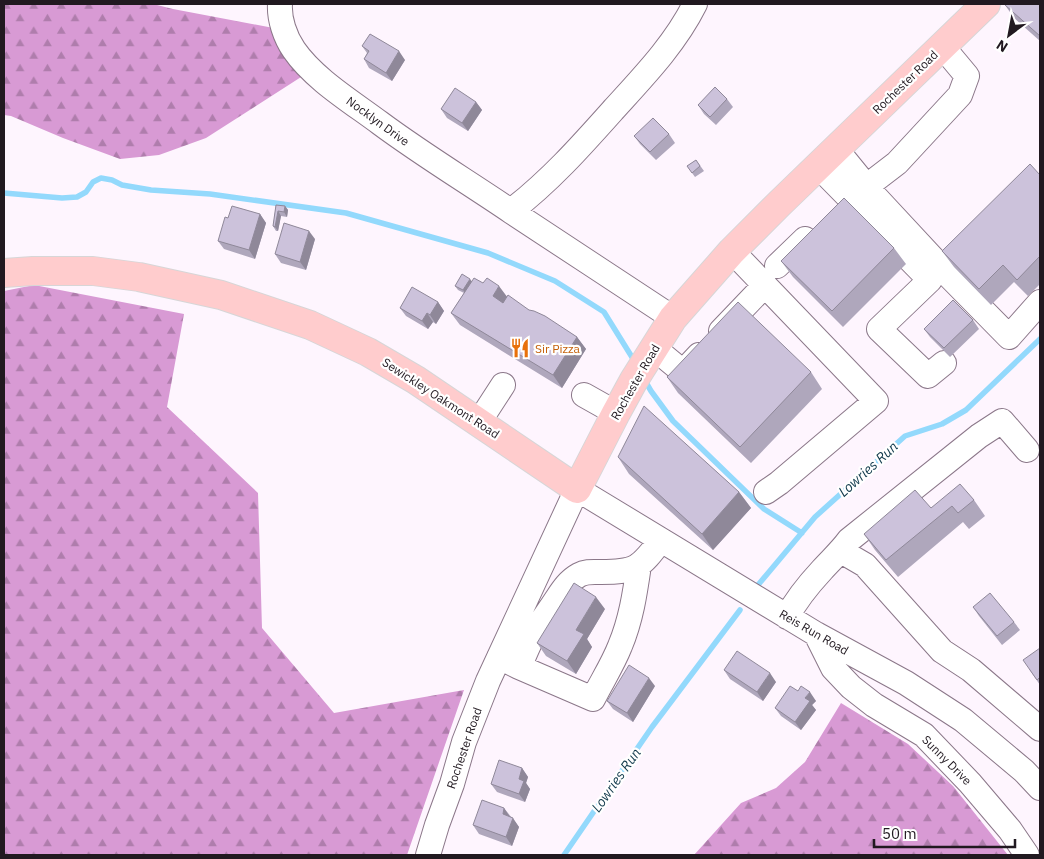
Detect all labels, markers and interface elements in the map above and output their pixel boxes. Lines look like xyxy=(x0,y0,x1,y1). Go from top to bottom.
north arrow xyxy=(984,10,1034,60)
text: N xyxy=(993,36,1011,56)
street label: Rochester Road xyxy=(869,47,941,117)
street label: Nocklyn Drive xyxy=(344,93,413,149)
restaurant icon: Sir Pizza xyxy=(509,337,531,359)
place label: Sir Pizza xyxy=(535,341,581,356)
street label: Rochester Road xyxy=(607,341,663,423)
street label: Sewickley Oakmont Road xyxy=(380,355,502,441)
water label: Lowries Run xyxy=(834,437,902,501)
street label: Reis Run Road xyxy=(777,606,851,658)
street label: Rochester Road xyxy=(443,705,485,791)
street label: Sunny Drive xyxy=(919,732,975,788)
water label: Lowries Run xyxy=(587,744,645,816)
scale bar xyxy=(874,816,1015,848)
text: 50 m xyxy=(882,824,917,843)

